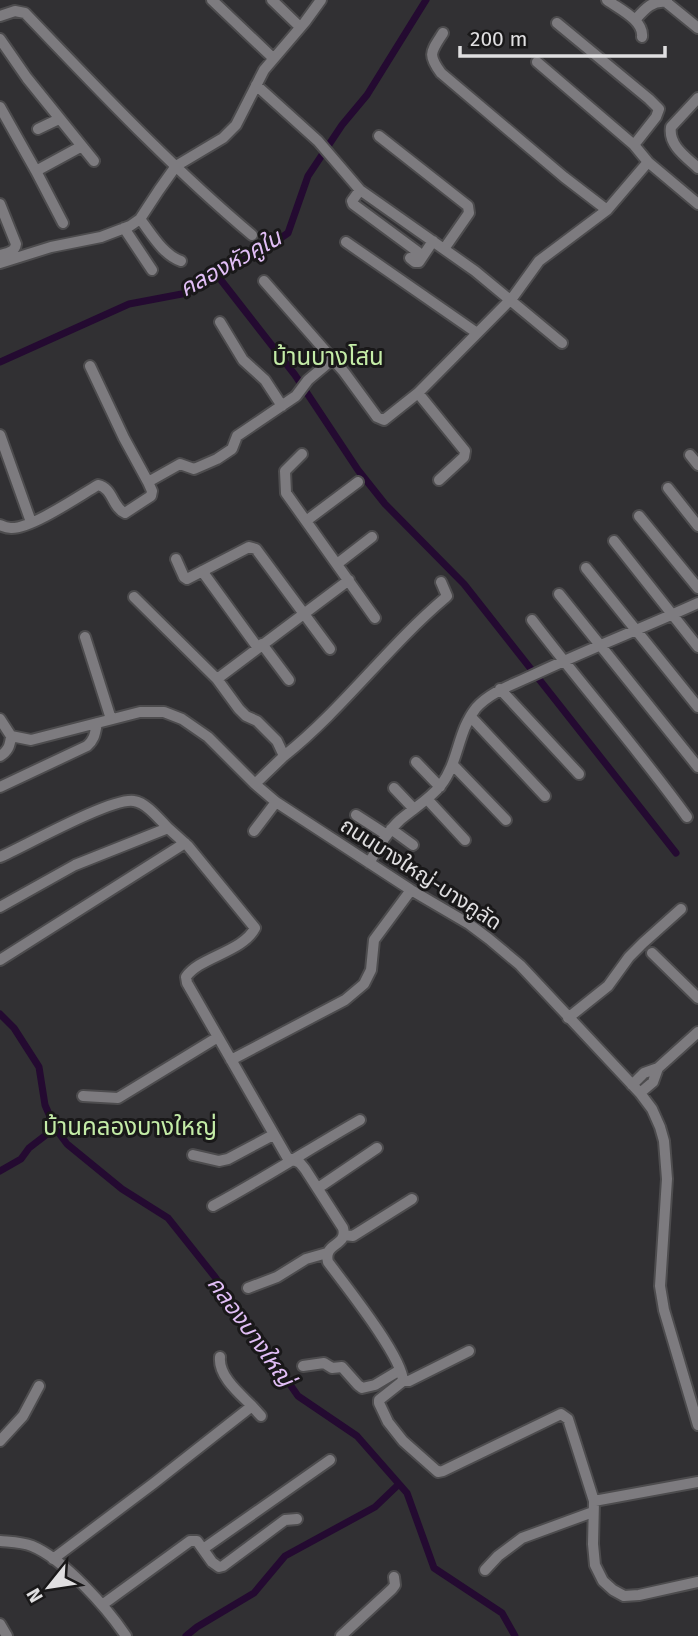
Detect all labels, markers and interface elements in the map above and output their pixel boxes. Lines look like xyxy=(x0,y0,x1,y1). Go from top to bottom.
scale bar xyxy=(460,14,665,58)
text: 200 m xyxy=(470,26,527,52)
water label: คลองหัวคูใน xyxy=(174,223,288,303)
district label: บ้านบางโสน xyxy=(272,343,384,371)
street label: ถนนบางใหญ่-บางคูลัด xyxy=(335,812,507,936)
district label: บ้านคลองบางใหญ่ xyxy=(43,1113,217,1141)
water label: คลองบางใหญ่ xyxy=(202,1270,302,1394)
north arrow xyxy=(14,1552,84,1622)
text: N xyxy=(22,1584,48,1606)

